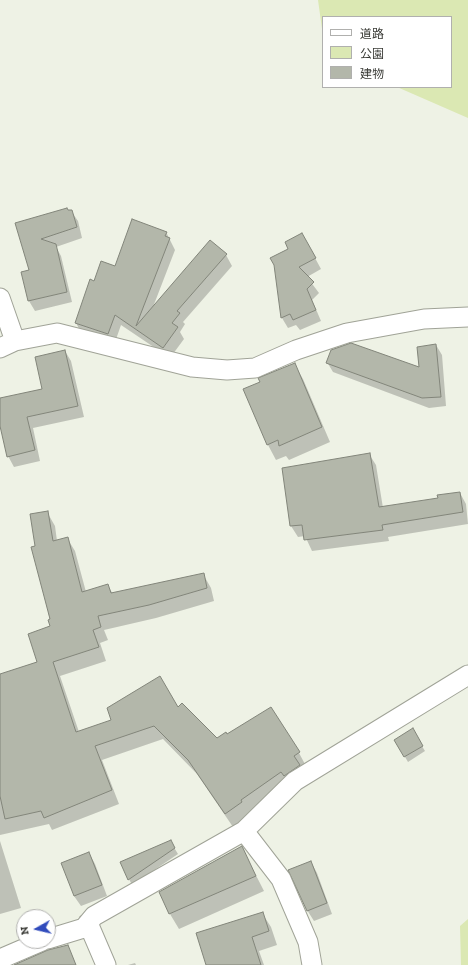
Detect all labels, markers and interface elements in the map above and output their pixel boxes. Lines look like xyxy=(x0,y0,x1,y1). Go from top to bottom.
legend xyxy=(322,16,452,88)
text: 道路 xyxy=(360,27,384,41)
text: 公園 xyxy=(360,47,384,61)
text: 建物 xyxy=(360,67,384,81)
north arrow xyxy=(16,909,56,949)
text: N xyxy=(18,926,32,936)

